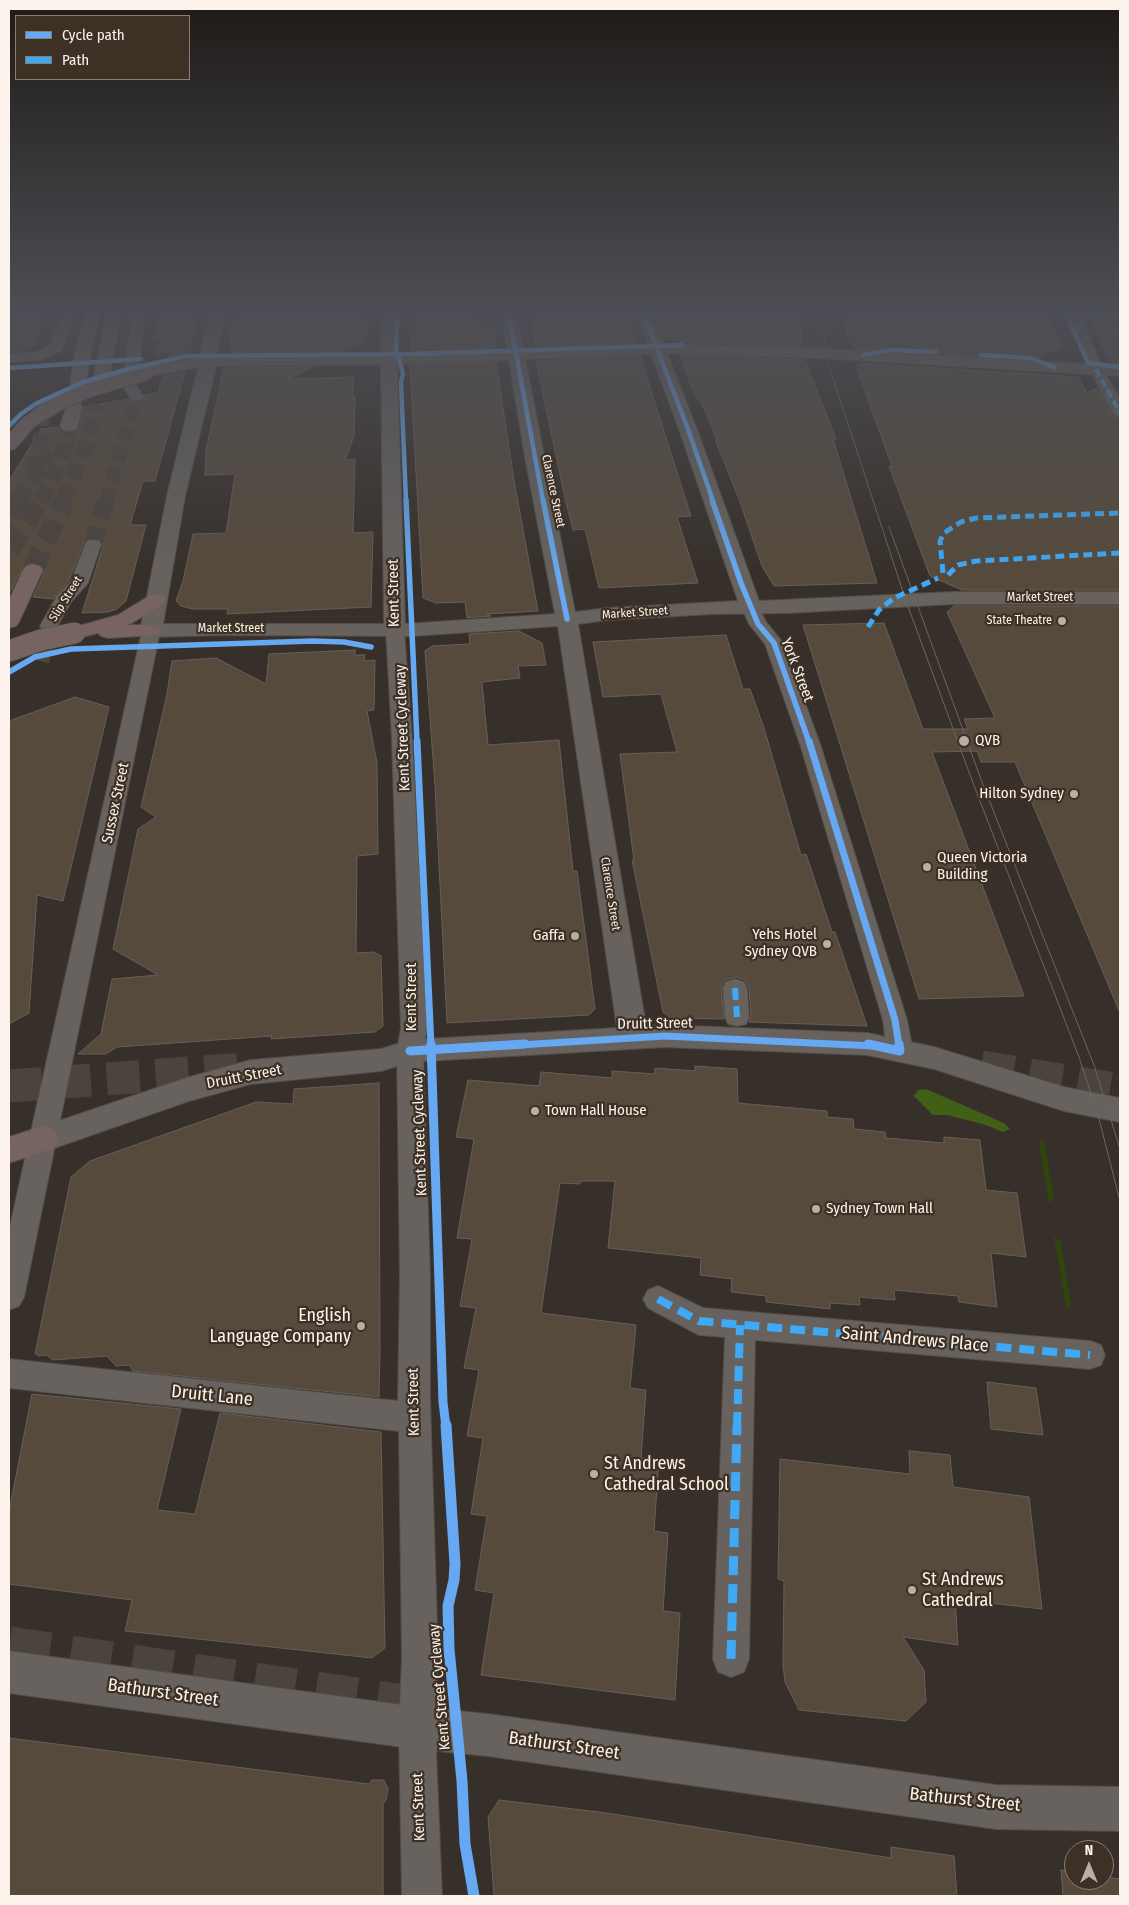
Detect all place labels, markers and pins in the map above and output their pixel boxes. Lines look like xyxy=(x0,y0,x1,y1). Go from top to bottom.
place label: State Theatre xyxy=(987,614,1052,628)
marker: State Theatre xyxy=(1056,615,1068,627)
place label: QVB xyxy=(975,732,1000,750)
marker: QVB xyxy=(957,734,971,748)
place label: Hilton Sydney xyxy=(979,785,1064,803)
marker: Hilton Sydney xyxy=(1068,788,1080,800)
place label: Queen Victoria Building xyxy=(937,849,1027,884)
marker: Queen Victoria Building xyxy=(921,861,933,873)
place label: Yehs Hotel Sydney QVB xyxy=(744,926,817,961)
place label: Gaffa xyxy=(533,927,565,945)
marker: Gaffa xyxy=(569,930,581,942)
marker: Yehs Hotel Sydney QVB xyxy=(821,938,833,950)
place label: Town Hall House xyxy=(545,1102,647,1120)
marker: Town Hall House xyxy=(529,1105,541,1117)
place label: Sydney Town Hall xyxy=(826,1200,933,1218)
marker: Sydney Town Hall xyxy=(810,1203,822,1215)
place label: English Language Company xyxy=(210,1305,351,1348)
marker: English Language Company xyxy=(355,1320,367,1332)
place label: St Andrews Cathedral School xyxy=(604,1453,729,1496)
marker: St Andrews Cathedral School xyxy=(588,1468,600,1480)
place label: St Andrews Cathedral xyxy=(922,1569,1004,1612)
marker: St Andrews Cathedral xyxy=(906,1584,918,1596)

